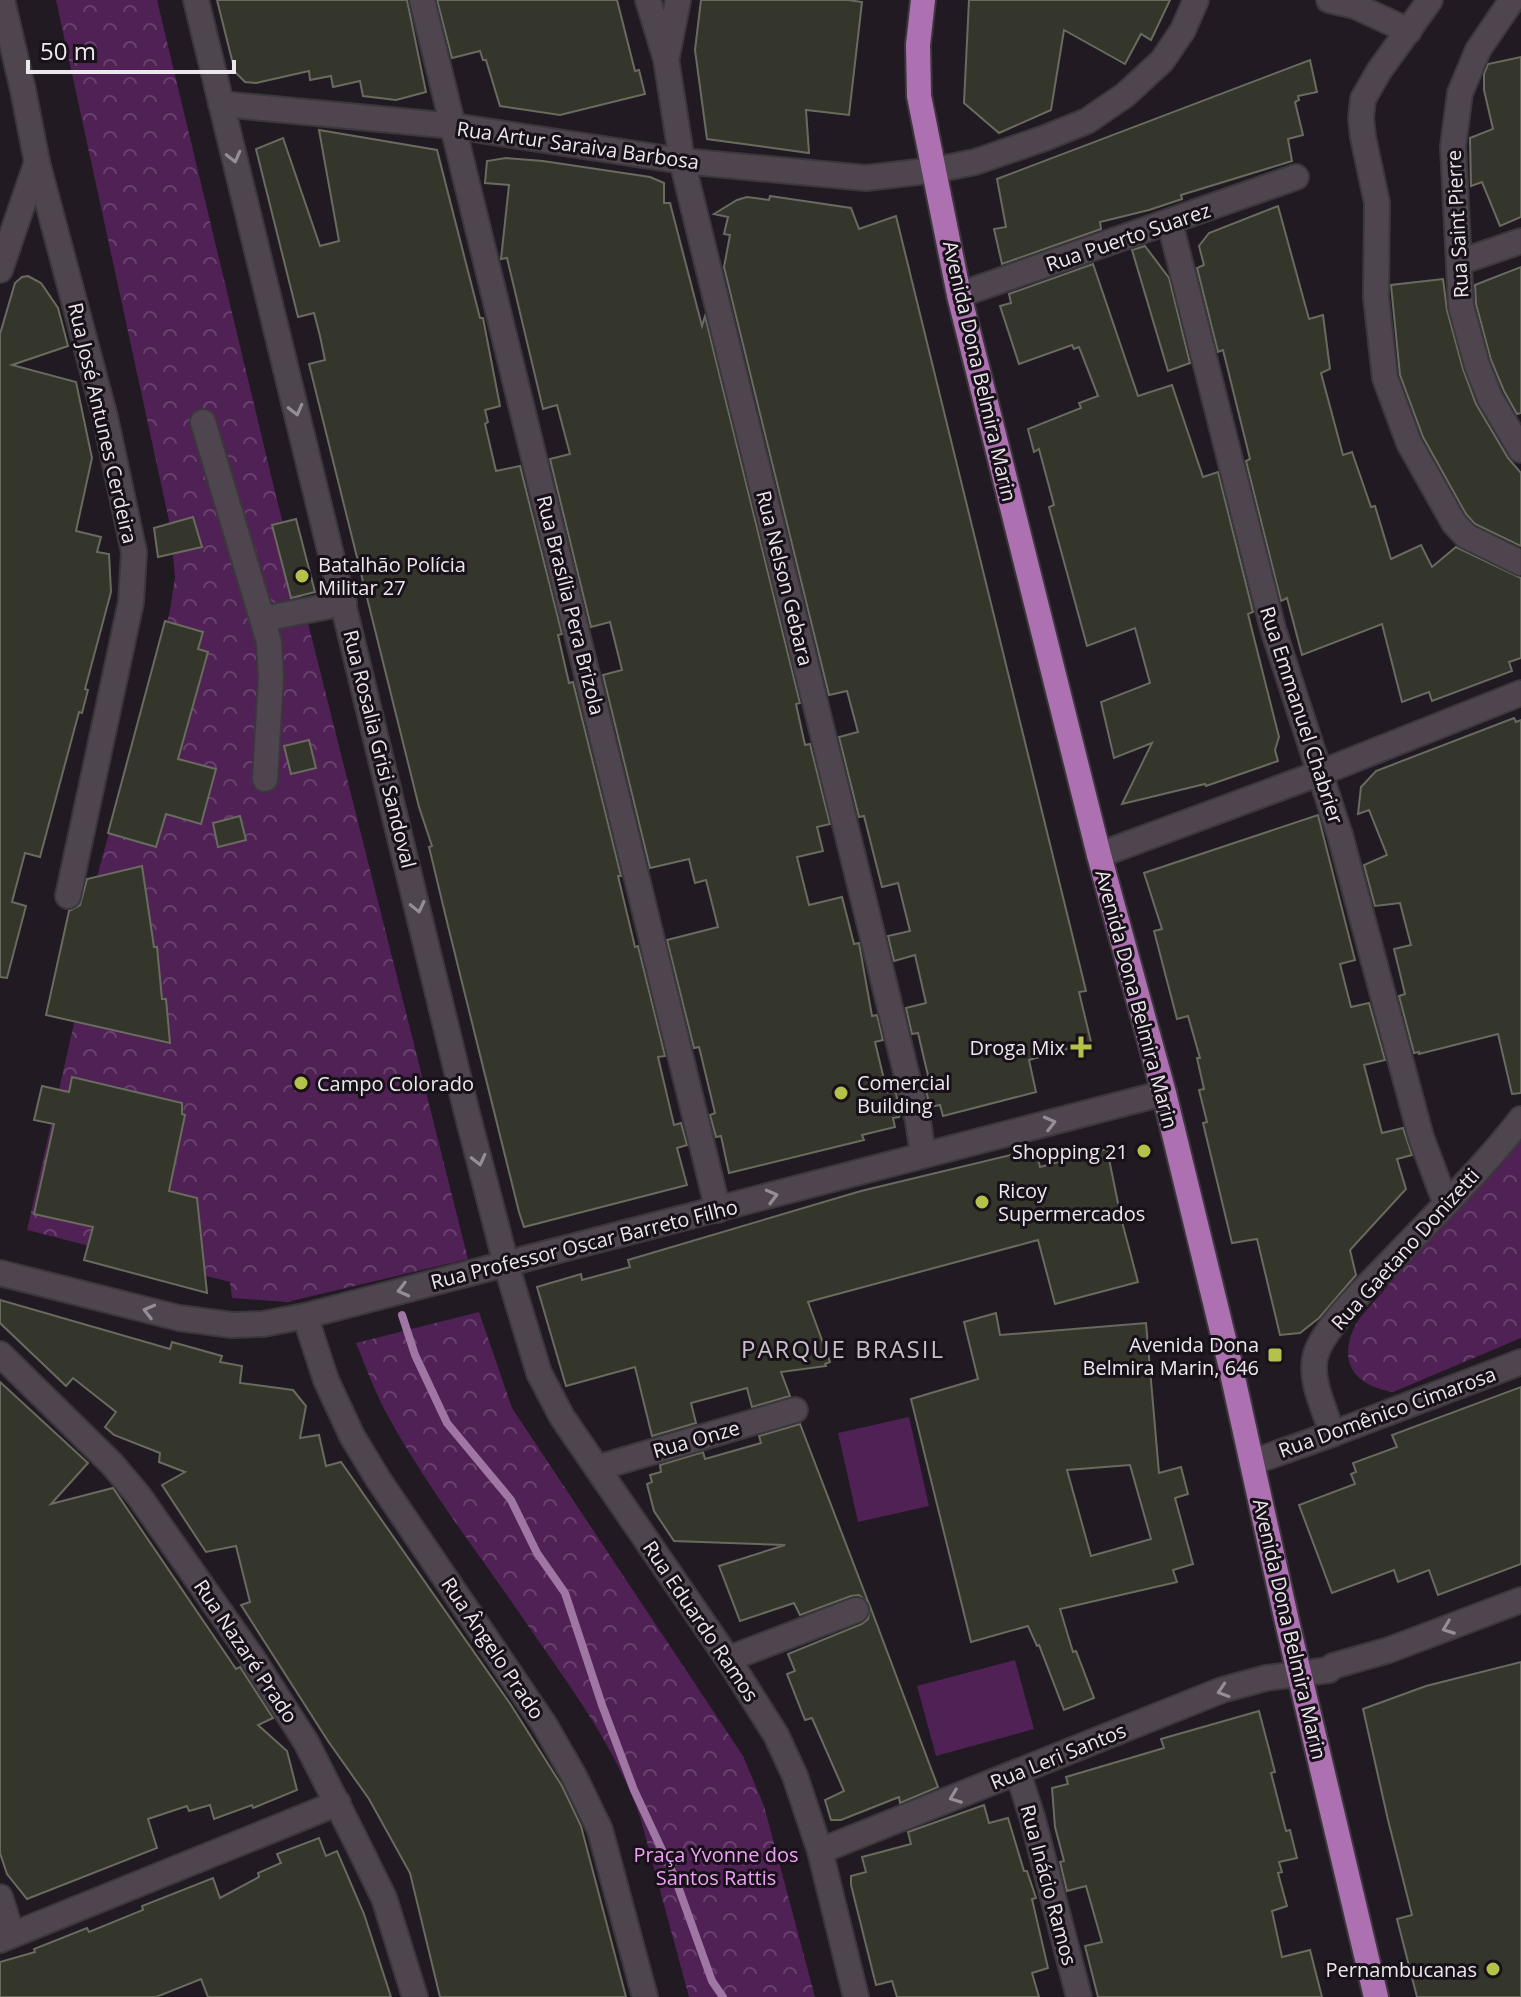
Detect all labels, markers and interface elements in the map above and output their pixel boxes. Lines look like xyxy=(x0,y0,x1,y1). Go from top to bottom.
scale bar xyxy=(28,24,234,74)
text: 50 m xyxy=(40,34,96,67)
street label: Rua Artur Saraiva Barbosa xyxy=(455,115,701,175)
street label: Rua Saint Pierre xyxy=(1440,149,1474,299)
one-way arrow xyxy=(225,150,242,164)
street label: Rua Puerto Suarez xyxy=(1042,196,1214,278)
street label: Avenida Dona Belmira Marin xyxy=(937,238,1023,504)
street label: Rua José Antunes Cerdeira xyxy=(62,300,144,546)
one-way arrow xyxy=(287,402,304,416)
street label: Rua Nelson Gebara xyxy=(750,488,820,668)
street label: Rua Brasília Pera Brizola xyxy=(531,492,611,718)
place label: Batalhão Polícia Militar 27 xyxy=(318,551,466,601)
marker: Batalhão Polícia Militar 27 xyxy=(293,567,311,585)
street label: Rua Emmanuel Chabrier xyxy=(1254,603,1350,827)
street label: Rua Rosalia Grisi Sandoval xyxy=(337,627,423,871)
street label: Avenida Dona Belmira Marin xyxy=(1089,867,1185,1131)
one-way arrow xyxy=(409,900,426,914)
place label: Droga Mix xyxy=(970,1034,1066,1061)
marker: Droga Mix xyxy=(1072,1038,1090,1056)
place label: Comercial Building xyxy=(857,1069,950,1119)
place label: Campo Colorado xyxy=(317,1070,474,1097)
marker: Campo Colorado xyxy=(292,1074,310,1092)
marker: Comercial Building xyxy=(832,1084,850,1102)
one-way arrow xyxy=(1043,1115,1057,1132)
place label: Shopping 21 xyxy=(1012,1138,1128,1165)
marker: Shopping 21 xyxy=(1135,1142,1153,1160)
one-way arrow xyxy=(470,1152,487,1166)
street label: Rua Gaetano Donizetti xyxy=(1325,1162,1485,1336)
place label: Ricoy Supermercados xyxy=(998,1177,1145,1227)
one-way arrow xyxy=(764,1188,778,1205)
street label: Rua Professor Oscar Barreto Filho xyxy=(428,1193,740,1295)
marker: Ricoy Supermercados xyxy=(973,1193,991,1211)
one-way arrow xyxy=(397,1281,411,1297)
one-way arrow xyxy=(143,1303,156,1320)
place label: Avenida Dona Belmira Marin, 646 xyxy=(1082,1331,1259,1381)
district label: PARQUE BRASIL xyxy=(741,1332,945,1365)
marker: Avenida Dona Belmira Marin, 646 xyxy=(1266,1346,1284,1364)
street label: Rua Domênico Cimarosa xyxy=(1275,1360,1499,1464)
street label: Rua Onze xyxy=(649,1414,743,1464)
street label: Avenida Dona Belmira Marin xyxy=(1247,1496,1333,1762)
street label: Rua Eduardo Ramos xyxy=(637,1535,765,1707)
street label: Rua Ângelo Prado xyxy=(435,1572,551,1724)
street label: Rua Nazaré Prado xyxy=(188,1574,304,1728)
one-way arrow xyxy=(1442,1618,1456,1634)
one-way arrow xyxy=(1217,1681,1231,1697)
street label: Rua Leri Santos xyxy=(986,1717,1130,1795)
one-way arrow xyxy=(949,1787,963,1804)
street label: Rua Inácio Ramos xyxy=(1015,1802,1083,1968)
park label: Praça Yvonne dos Santos Rattis xyxy=(633,1841,799,1891)
place label: Pernambucanas xyxy=(1326,1956,1477,1983)
marker: Pernambucanas xyxy=(1484,1960,1502,1978)

